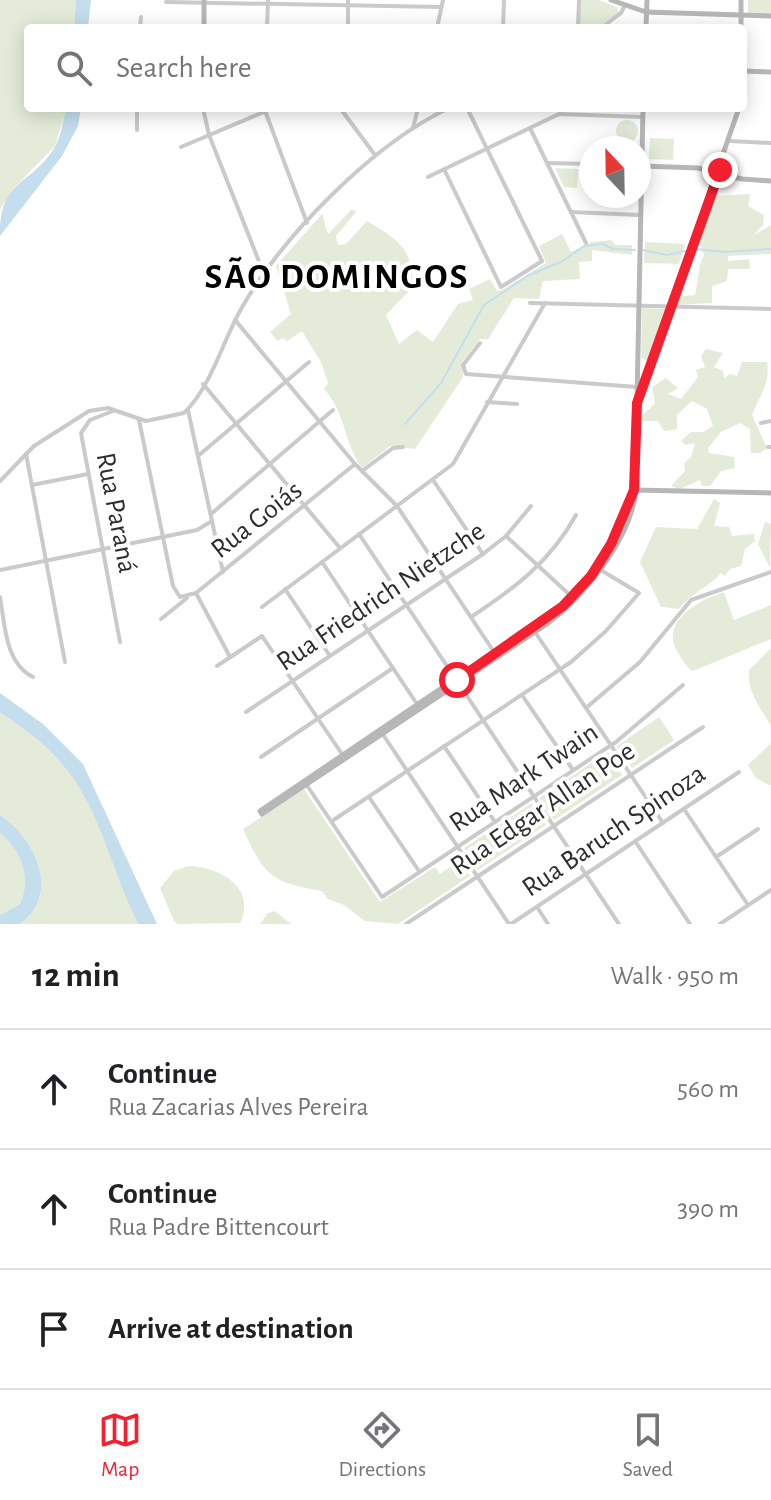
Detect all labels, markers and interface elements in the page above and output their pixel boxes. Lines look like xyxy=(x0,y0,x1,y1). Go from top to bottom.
search box xyxy=(24,24,747,112)
icon: search xyxy=(52,46,96,90)
text: Search here xyxy=(116,53,252,83)
north arrow xyxy=(579,136,651,208)
route end xyxy=(702,152,738,188)
district label: SÃO DOMINGOS xyxy=(205,256,469,295)
street label: Rua Paraná xyxy=(91,450,141,576)
street label: Rua Goiás xyxy=(206,476,308,564)
street label: Rua Friedrich Nietzche xyxy=(272,517,490,677)
route start xyxy=(439,662,475,698)
street label: Rua Mark Twain xyxy=(445,718,603,838)
street label: Rua Edgar Allan Poe xyxy=(446,737,640,881)
street label: Rua Baruch Spinoza xyxy=(517,759,711,903)
text: 12 min xyxy=(32,959,120,993)
text: Walk · 950 m xyxy=(610,963,739,989)
text: Continue xyxy=(108,1059,217,1089)
icon: ahead xyxy=(32,1067,76,1111)
text: 560 m xyxy=(677,1076,739,1102)
text: Rua Zacarias Alves Pereira xyxy=(108,1094,368,1120)
text: Continue xyxy=(108,1179,217,1209)
icon: ahead xyxy=(32,1187,76,1231)
text: 390 m xyxy=(677,1196,739,1222)
text: Rua Padre Bittencourt xyxy=(108,1214,329,1240)
icon: arrive xyxy=(32,1307,76,1351)
text: Arrive at destination xyxy=(108,1314,354,1344)
tab: Map xyxy=(98,1408,142,1482)
tab: Directions xyxy=(338,1408,426,1482)
tab: Saved xyxy=(622,1408,673,1482)

